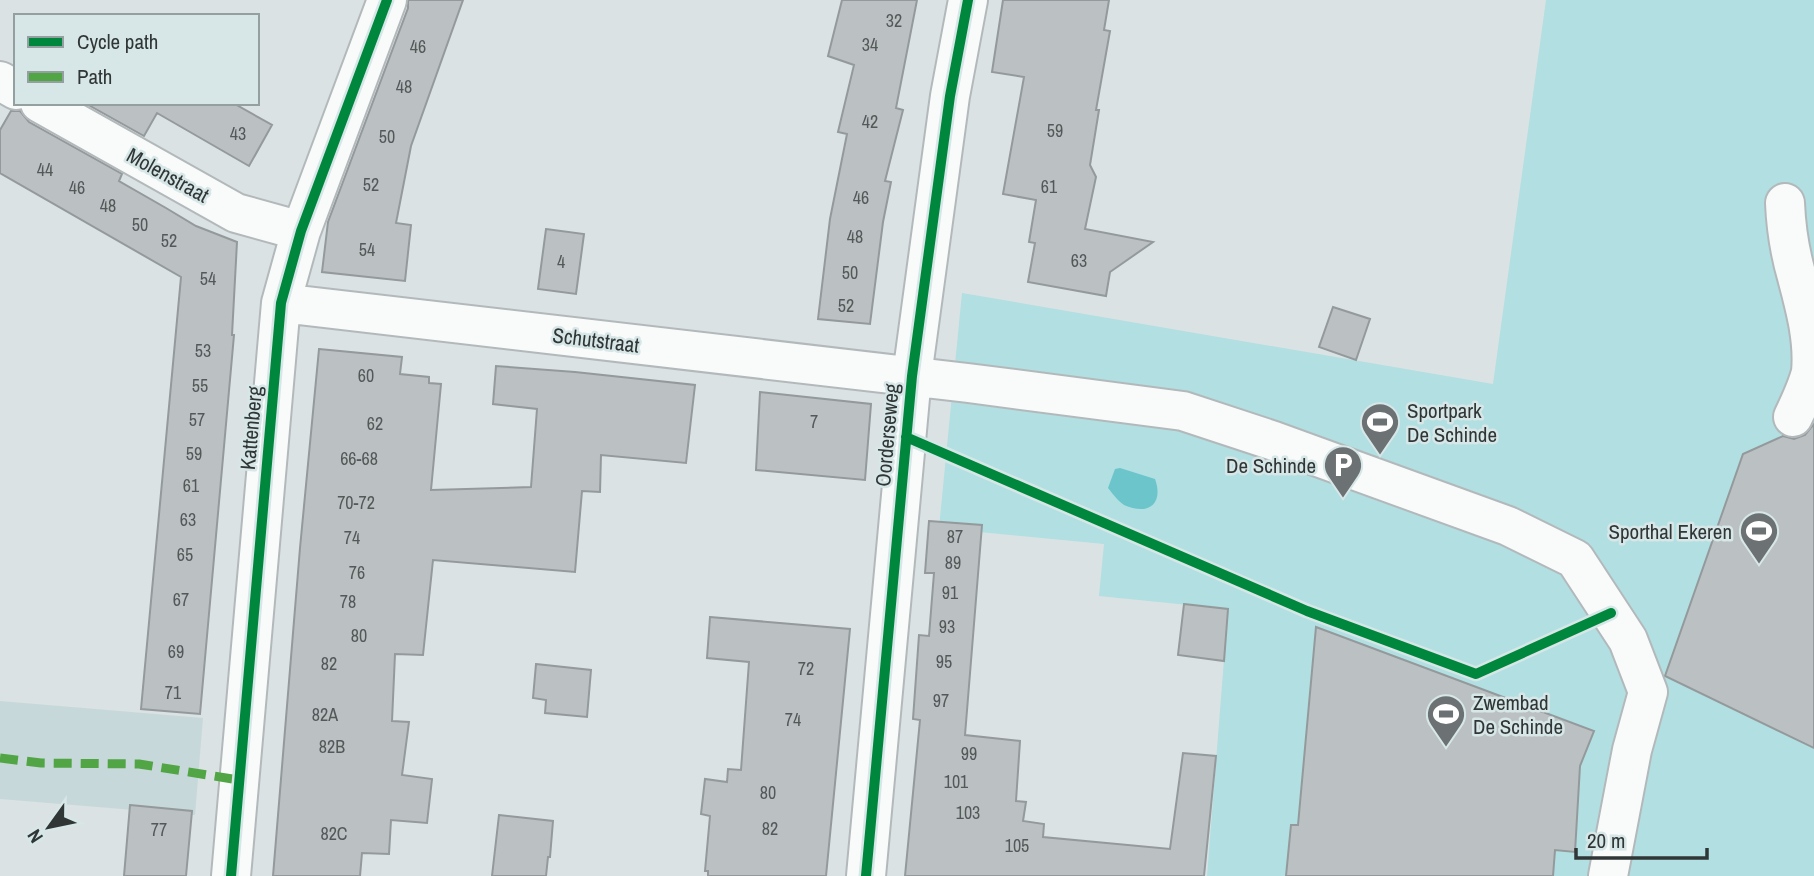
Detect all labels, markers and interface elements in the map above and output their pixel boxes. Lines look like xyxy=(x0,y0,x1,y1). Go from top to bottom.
house number: 32 xyxy=(886,8,902,33)
legend xyxy=(14,14,259,105)
text: Cycle path xyxy=(77,27,158,56)
house number: 34 xyxy=(862,32,878,57)
house number: 46 xyxy=(410,34,426,59)
text: Path xyxy=(77,62,112,91)
house number: 48 xyxy=(396,74,412,99)
house number: 42 xyxy=(862,109,878,134)
house number: 59 xyxy=(1047,118,1063,143)
house number: 43 xyxy=(230,121,246,146)
house number: 50 xyxy=(379,124,395,149)
street label: Molenstraat xyxy=(122,141,215,210)
house number: 44 xyxy=(37,157,53,182)
house number: 52 xyxy=(363,172,379,197)
house number: 61 xyxy=(1041,174,1058,199)
house number: 46 xyxy=(69,175,85,200)
house number: 46 xyxy=(853,185,869,210)
house number: 48 xyxy=(100,193,116,218)
house number: 50 xyxy=(132,212,148,237)
house number: 48 xyxy=(847,224,863,249)
house number: 52 xyxy=(161,228,177,253)
house number: 54 xyxy=(359,237,375,262)
house number: 63 xyxy=(1071,248,1087,273)
house number: 4 xyxy=(557,249,565,274)
house number: 50 xyxy=(842,260,858,285)
house number: 54 xyxy=(200,266,216,291)
house number: 52 xyxy=(838,293,854,318)
street label: Schutstraat xyxy=(551,320,641,360)
house number: 53 xyxy=(195,338,211,363)
house number: 60 xyxy=(358,363,374,388)
house number: 55 xyxy=(192,373,208,398)
street label: Oorderseweg xyxy=(868,382,906,488)
street label: Kattenberg xyxy=(233,384,269,471)
place label: Sportpark De Schinde xyxy=(1407,396,1497,449)
sports icon: Sportpark De Schinde xyxy=(1359,401,1401,456)
house number: 57 xyxy=(189,407,205,432)
house number: 7 xyxy=(810,409,818,434)
house number: 62 xyxy=(367,411,383,436)
house number: 59 xyxy=(186,441,202,466)
parking icon: De Schinde xyxy=(1322,444,1364,499)
house number: 66-68 xyxy=(340,446,378,471)
place label: De Schinde xyxy=(1226,451,1316,480)
house number: 61 xyxy=(183,473,200,498)
house number: 70-72 xyxy=(337,490,375,515)
house number: 63 xyxy=(180,507,196,532)
sports icon: Sporthal Ekeren xyxy=(1738,510,1780,565)
place label: Sporthal Ekeren xyxy=(1609,517,1732,546)
house number: 87 xyxy=(947,524,963,549)
house number: 74 xyxy=(344,525,360,550)
house number: 65 xyxy=(177,542,193,567)
house number: 89 xyxy=(945,550,961,575)
house number: 76 xyxy=(349,560,365,585)
house number: 91 xyxy=(942,580,959,605)
house number: 67 xyxy=(173,587,189,612)
house number: 78 xyxy=(340,589,356,614)
house number: 93 xyxy=(939,614,955,639)
house number: 80 xyxy=(351,623,367,648)
house number: 69 xyxy=(168,639,184,664)
house number: 95 xyxy=(936,649,952,674)
house number: 82 xyxy=(321,651,337,676)
house number: 72 xyxy=(798,656,814,681)
house number: 71 xyxy=(165,680,182,705)
house number: 97 xyxy=(933,688,949,713)
place label: Zwembad De Schinde xyxy=(1473,688,1563,741)
sports icon: Zwembad De Schinde xyxy=(1425,693,1467,748)
house number: 82A xyxy=(312,702,338,727)
house number: 74 xyxy=(785,707,801,732)
house number: 82B xyxy=(319,734,345,759)
house number: 99 xyxy=(961,741,977,766)
house number: 101 xyxy=(944,769,969,794)
house number: 80 xyxy=(760,780,776,805)
north arrow xyxy=(14,792,84,862)
house number: 103 xyxy=(956,800,980,825)
house number: 82 xyxy=(762,816,778,841)
scale bar xyxy=(1576,816,1707,860)
house number: 77 xyxy=(151,817,167,842)
house number: 82C xyxy=(320,821,348,846)
text: N xyxy=(21,824,49,848)
text: 20 m xyxy=(1587,826,1625,855)
house number: 105 xyxy=(1005,833,1029,858)

